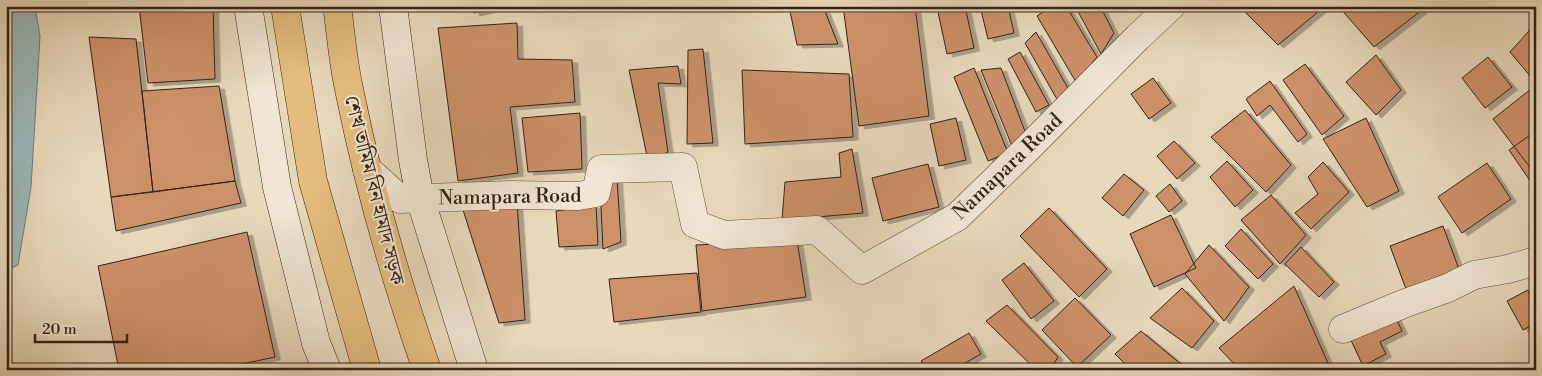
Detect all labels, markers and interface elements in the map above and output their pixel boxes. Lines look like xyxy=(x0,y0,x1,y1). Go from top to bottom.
street label: শেখ তামিম বিন হামাদ সড়ক xyxy=(338,93,410,288)
street label: Namapara Road xyxy=(948,108,1069,226)
street label: Namapara Road xyxy=(438,184,582,211)
scale bar xyxy=(35,311,128,343)
text: 20 m xyxy=(42,320,77,339)

